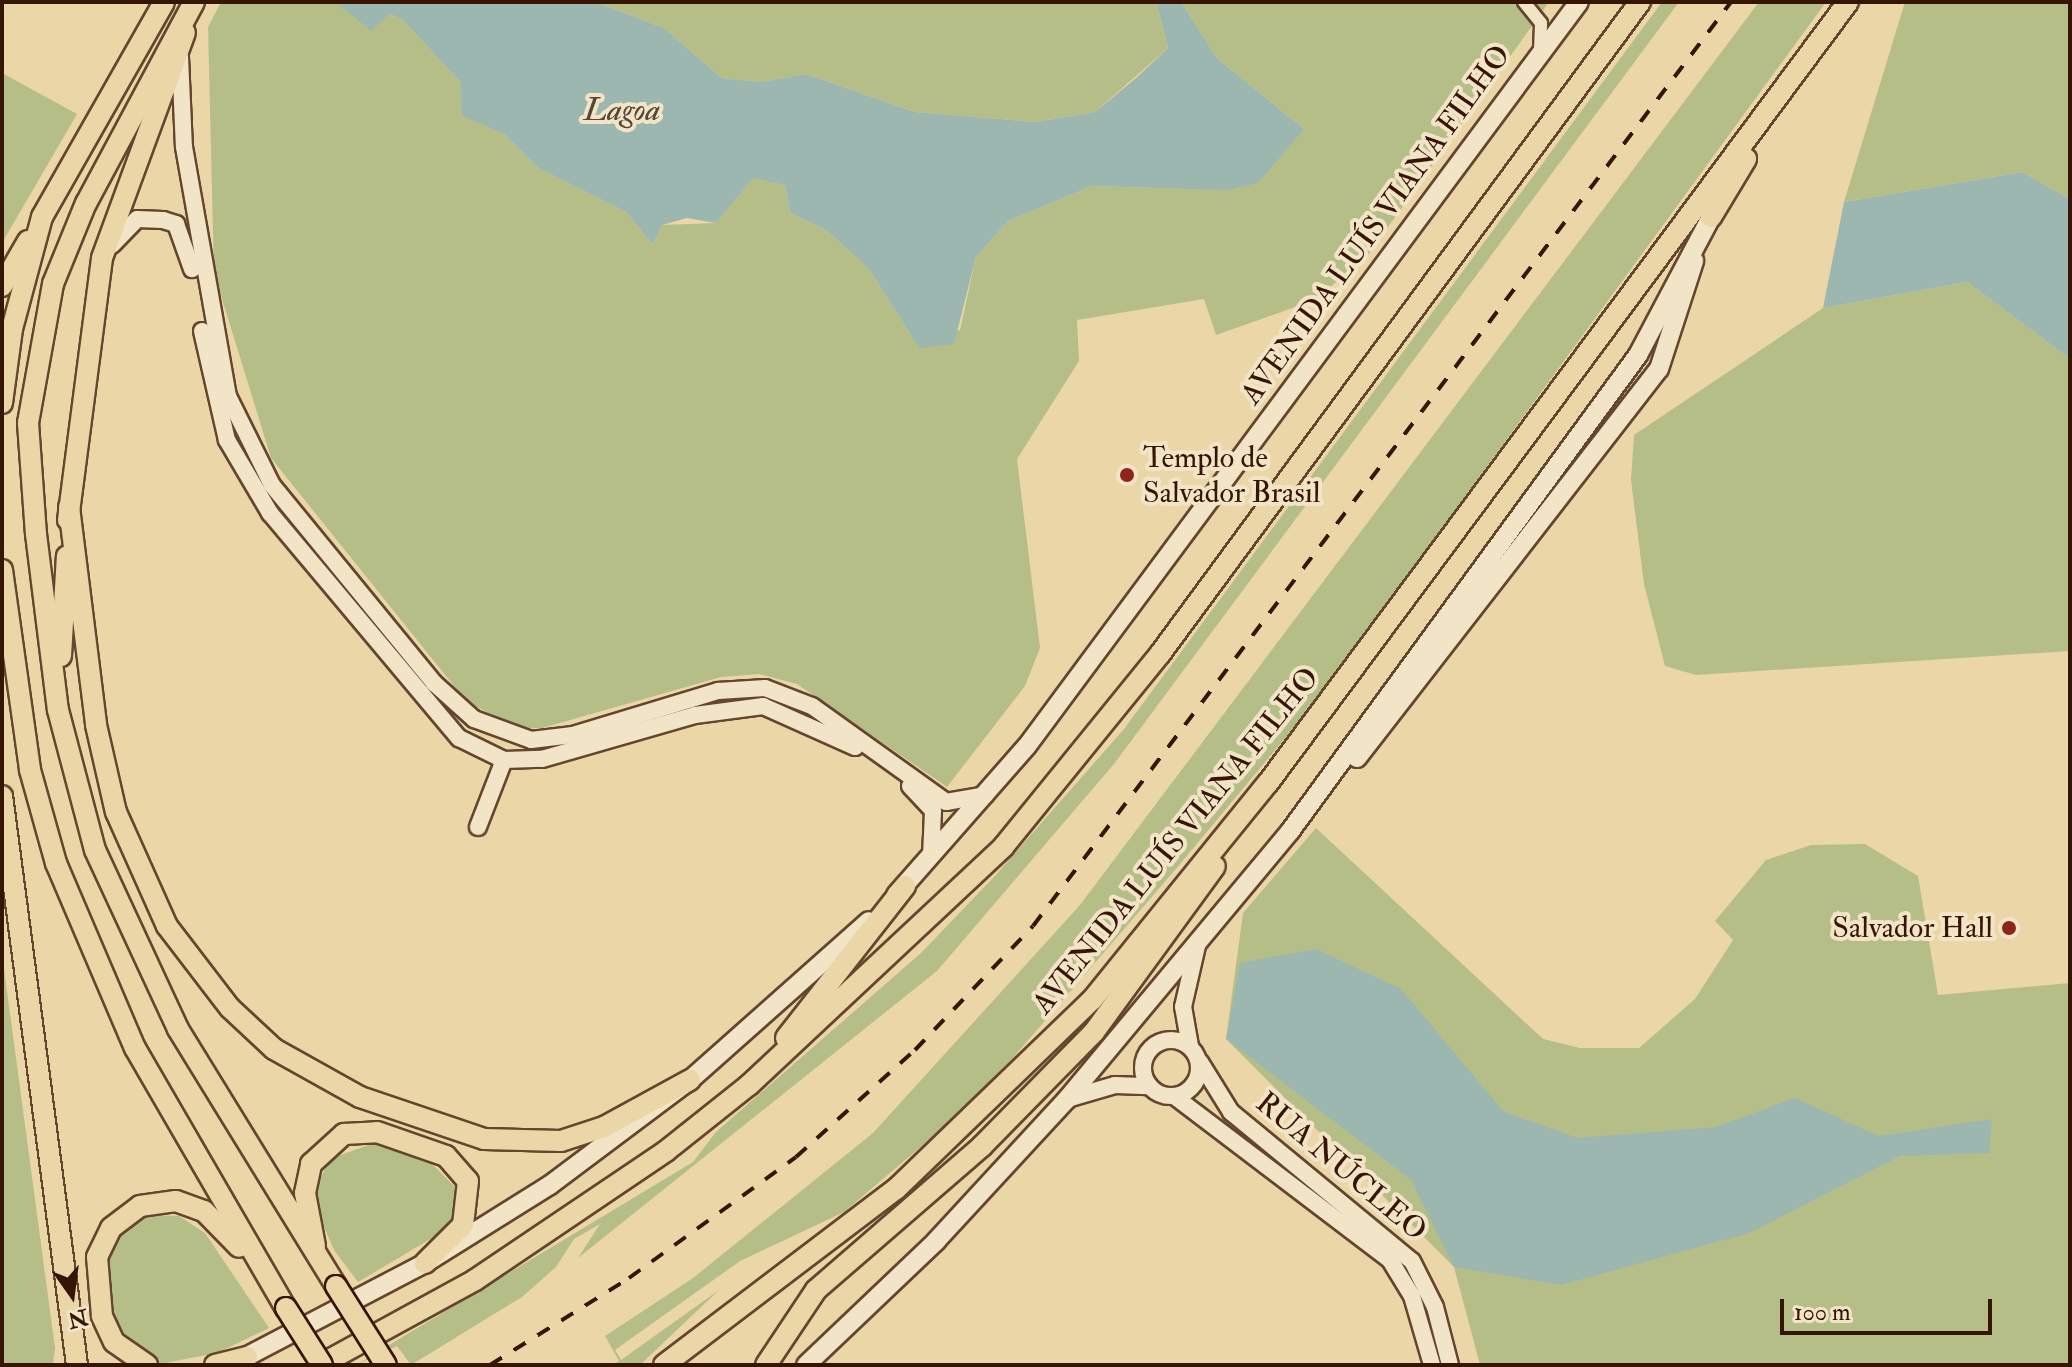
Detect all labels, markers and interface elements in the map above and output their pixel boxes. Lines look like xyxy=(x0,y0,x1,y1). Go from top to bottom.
street label: AVENIDA LUÍS VIANA FILHO xyxy=(1233,38,1519,412)
water label: Lagoa xyxy=(584,91,660,129)
place label: Templo de Salvador Brasil xyxy=(1143,440,1320,510)
marker: Templo de Salvador Brasil xyxy=(1118,466,1136,484)
street label: AVENIDA LUÍS VIANA FILHO xyxy=(1025,660,1327,1022)
place label: Salvador Hall xyxy=(1832,910,1993,946)
marker: Salvador Hall xyxy=(2000,919,2018,937)
street label: RUA NÚCLEO xyxy=(1248,1085,1434,1249)
north arrow xyxy=(32,1255,112,1335)
scale bar xyxy=(1784,1283,1996,1333)
text: 100 m xyxy=(1794,1297,1851,1328)
text: N xyxy=(65,1302,91,1334)

